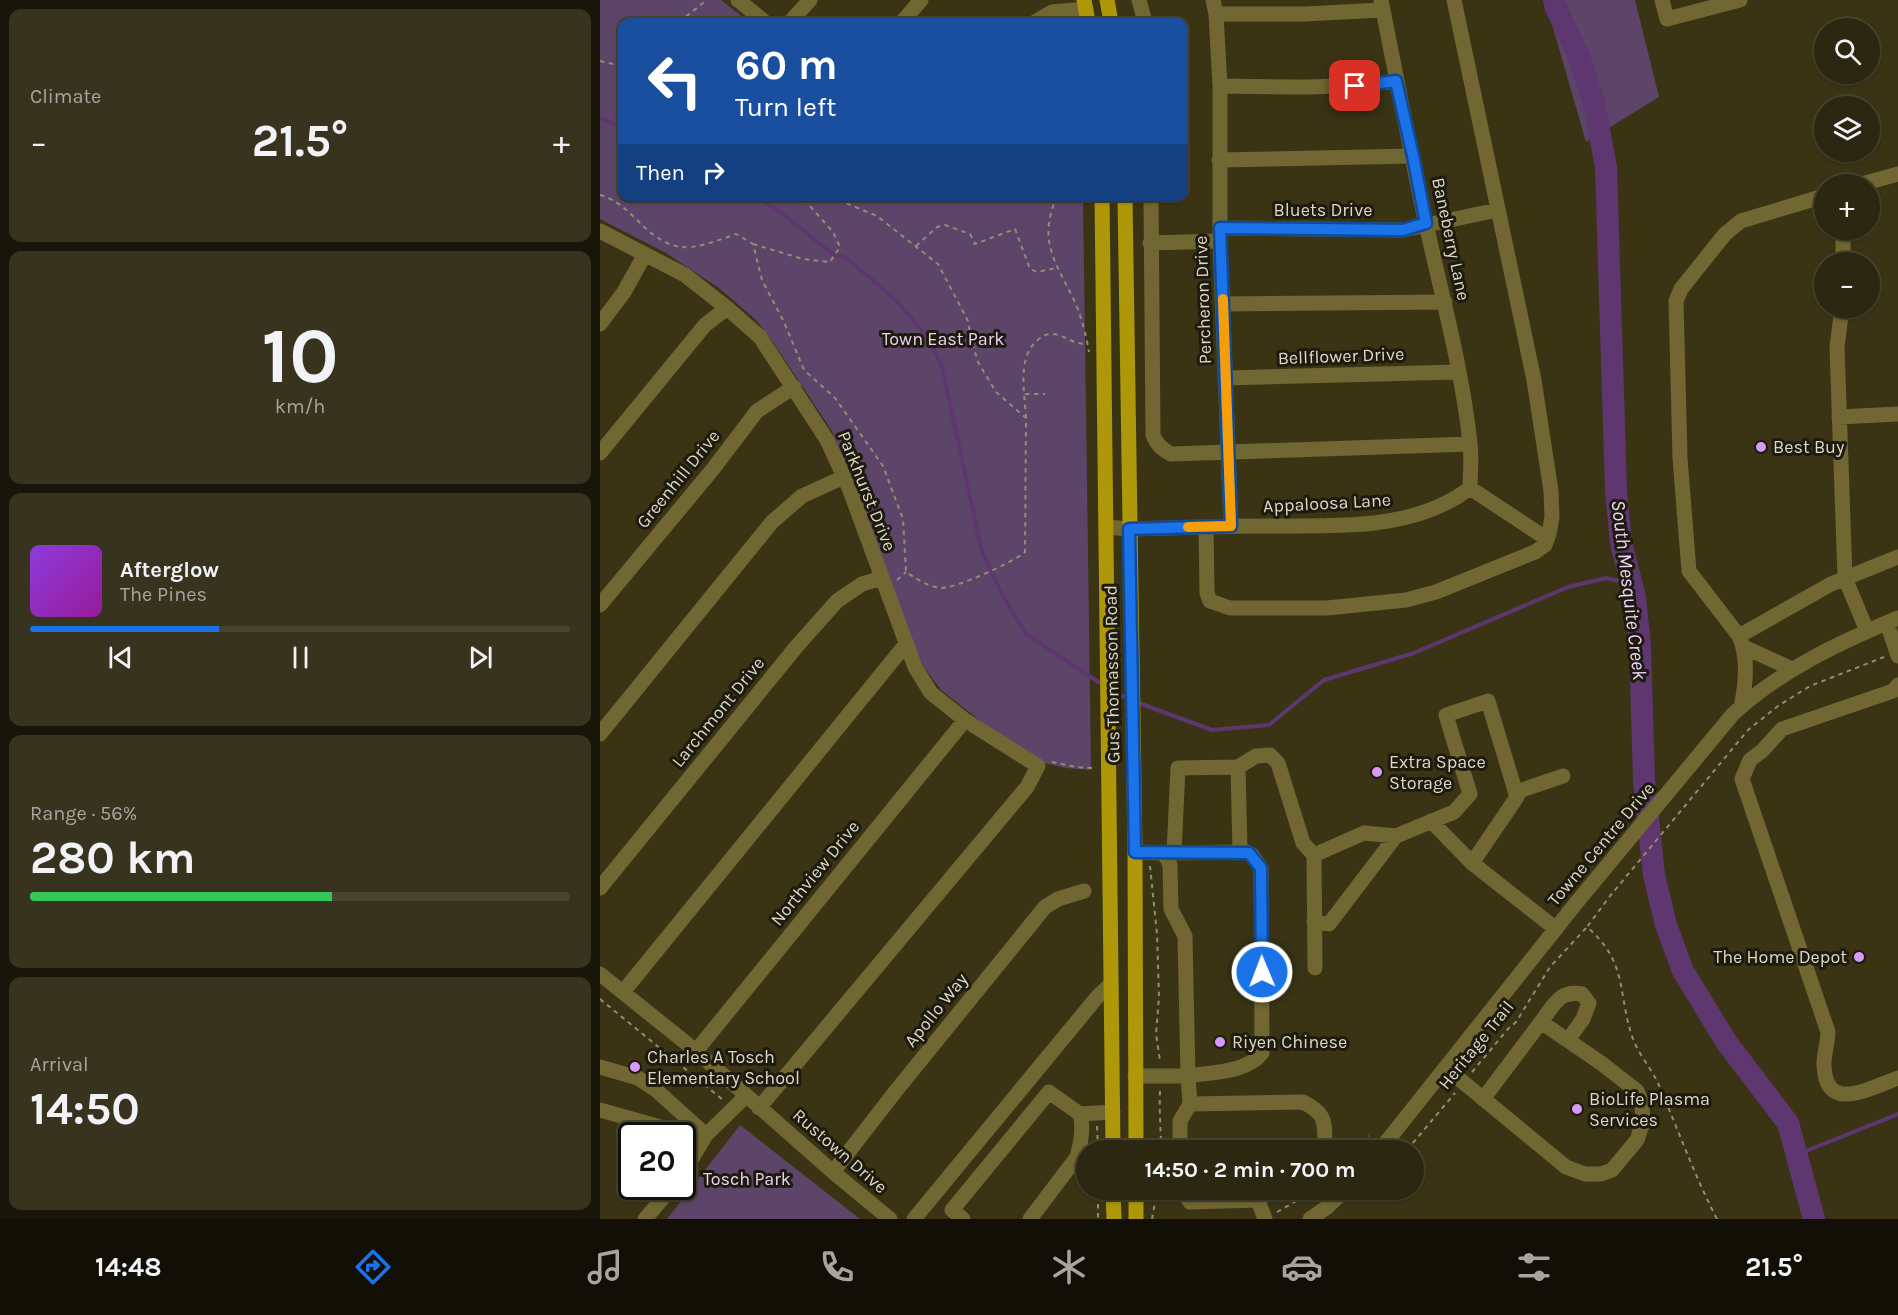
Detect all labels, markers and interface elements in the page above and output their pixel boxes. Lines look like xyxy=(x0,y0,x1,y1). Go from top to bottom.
map controls xyxy=(1814,18,1880,318)
button: search xyxy=(1814,18,1880,84)
text: 60 m xyxy=(735,40,838,90)
icon: left xyxy=(636,42,714,120)
pin xyxy=(1329,60,1380,111)
icon: arrive xyxy=(1338,69,1371,102)
text: Climate xyxy=(30,85,101,108)
text: Turn left xyxy=(735,91,836,123)
button: layers xyxy=(1814,96,1880,162)
text: 21.5° xyxy=(252,115,348,167)
text: − xyxy=(30,123,47,161)
text: + xyxy=(553,123,570,161)
icon: right xyxy=(697,156,730,189)
text: Then xyxy=(636,160,685,186)
button: + xyxy=(1814,174,1880,240)
street label: Baneberry Lane xyxy=(1427,175,1475,303)
street label: Bluets Drive xyxy=(1274,199,1372,221)
street label: Percheron Drive xyxy=(1190,235,1216,365)
button: − xyxy=(1814,252,1880,318)
text: 10 xyxy=(261,310,339,402)
park label: Town East Park xyxy=(882,328,1004,350)
street label: Bellflower Drive xyxy=(1277,343,1405,369)
text: km/h xyxy=(275,395,325,418)
street label: Greenhill Drive xyxy=(632,425,724,533)
street label: Parkhurst Drive xyxy=(833,428,901,554)
place label: Best Buy xyxy=(1773,436,1845,458)
marker: Best Buy xyxy=(1754,440,1768,454)
street label: Appaloosa Lane xyxy=(1262,489,1392,517)
water label: South Mesquite Creek xyxy=(1607,499,1652,682)
text: Afterglow xyxy=(120,557,219,583)
text: The Pines xyxy=(120,583,207,606)
street label: Gus Thomasson Road xyxy=(1099,585,1125,763)
icon: previous xyxy=(104,641,137,674)
icon: pause xyxy=(284,641,317,674)
icon: next xyxy=(464,641,497,674)
street label: Larchmont Drive xyxy=(667,652,769,772)
place label: Extra Space Storage xyxy=(1389,751,1486,794)
marker: Extra Space Storage xyxy=(1370,765,1384,779)
street label: Towne Centre Drive xyxy=(1543,778,1659,910)
text: Range · 56% xyxy=(30,802,137,825)
street label: Northview Drive xyxy=(766,816,864,930)
text: 280 km xyxy=(30,832,196,884)
position arrow xyxy=(1230,940,1294,1004)
place label: The Home Depot xyxy=(1713,946,1847,968)
marker: The Home Depot xyxy=(1852,950,1866,964)
street label: Apollo Way xyxy=(900,968,973,1051)
street label: Heritage Trail xyxy=(1433,996,1519,1094)
place label: Riyen Chinese xyxy=(1232,1031,1347,1053)
marker: Riyen Chinese xyxy=(1213,1035,1227,1049)
place label: Charles A Tosch Elementary School xyxy=(647,1046,800,1089)
text: Arrival xyxy=(30,1053,89,1076)
marker: Charles A Tosch Elementary School xyxy=(628,1060,642,1074)
text: 14:50 xyxy=(30,1083,140,1135)
place label: BioLife Plasma Services xyxy=(1589,1088,1710,1131)
marker: BioLife Plasma Services xyxy=(1570,1102,1584,1116)
street label: Rustown Drive xyxy=(788,1104,892,1198)
speed limit sign: 20 xyxy=(618,1122,696,1200)
text: 14:50 · 2 min · 700 m xyxy=(1144,1157,1356,1183)
park label: Tosch Park xyxy=(703,1168,791,1190)
icon: directions xyxy=(352,1246,394,1288)
icon: music xyxy=(584,1246,626,1288)
icon: phone xyxy=(816,1246,858,1288)
icon: climate xyxy=(1048,1246,1090,1288)
icon: car xyxy=(1281,1246,1323,1288)
icon: filters xyxy=(1513,1246,1555,1288)
text: 14:48 xyxy=(95,1251,162,1283)
text: 21.5° xyxy=(1745,1251,1803,1283)

